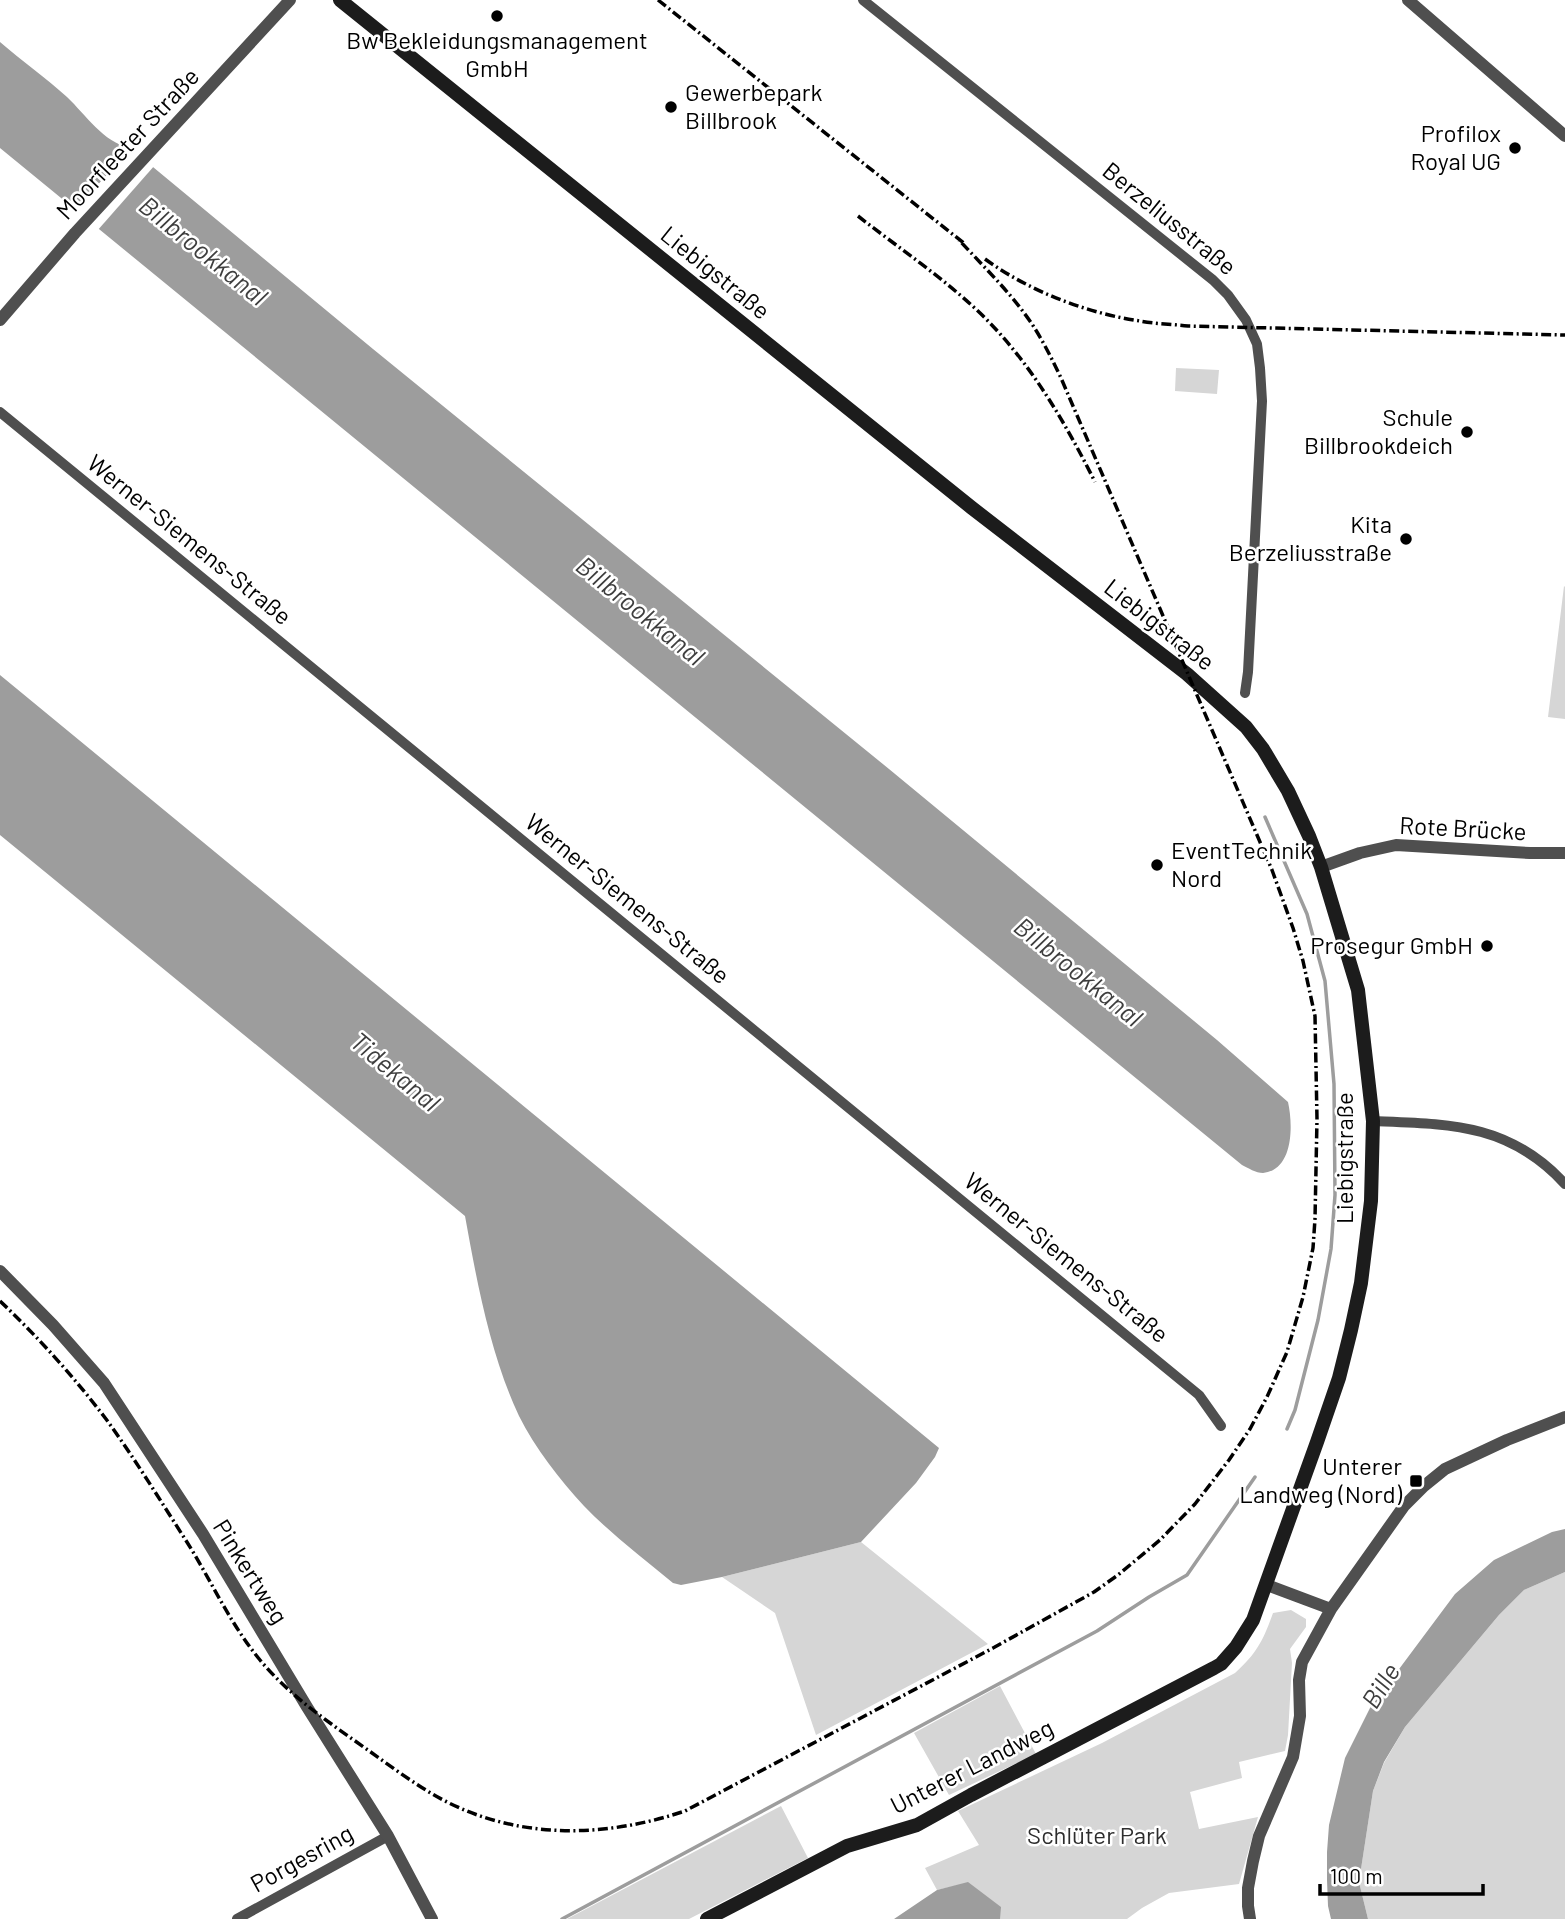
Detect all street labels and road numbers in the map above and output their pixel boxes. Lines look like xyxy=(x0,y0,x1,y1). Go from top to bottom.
street label: Moorfleeter Straße xyxy=(49,61,204,225)
street label: Berzeliusstraße xyxy=(1097,155,1242,280)
street label: Liebigstraße xyxy=(656,219,776,325)
street label: Werner-Siemens-Straße xyxy=(82,448,298,630)
street label: Liebigstraße xyxy=(1099,572,1221,676)
street label: Werner-Siemens-Straße xyxy=(520,807,736,989)
street label: Rote Brücke xyxy=(1399,810,1527,845)
street label: Liebigstraße xyxy=(1329,1092,1358,1224)
street label: Werner-Siemens-Straße xyxy=(959,1166,1175,1348)
street label: Pinkertweg xyxy=(208,1514,295,1629)
street label: Unterer Landweg xyxy=(885,1712,1058,1819)
street label: Porgesring xyxy=(245,1818,358,1898)

